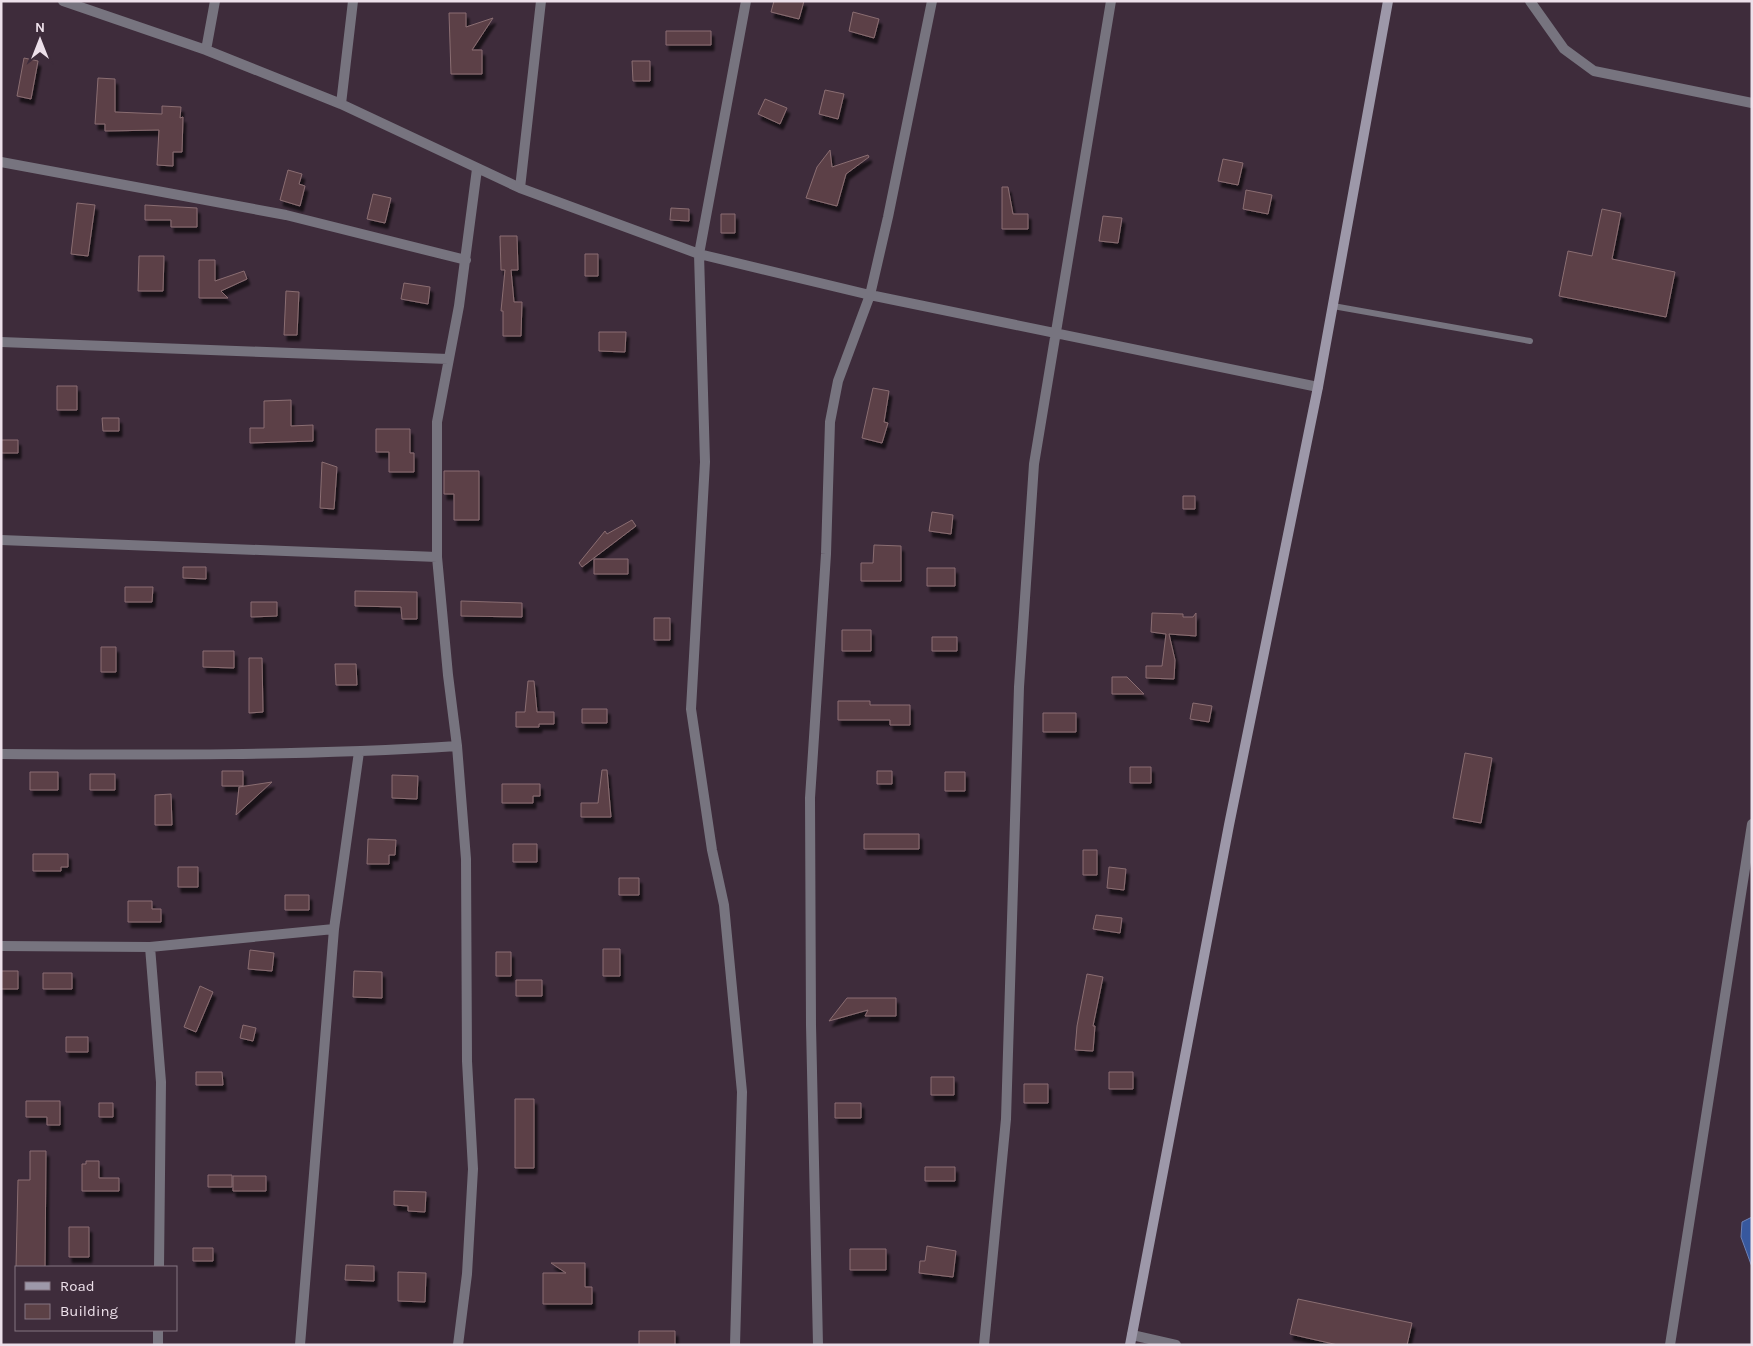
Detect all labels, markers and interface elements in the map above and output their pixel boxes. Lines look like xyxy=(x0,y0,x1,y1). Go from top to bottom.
north arrow xyxy=(15,15,65,65)
text: N xyxy=(35,19,45,36)
legend xyxy=(15,1266,178,1331)
text: Road xyxy=(60,1277,95,1295)
text: Building xyxy=(60,1302,118,1320)

